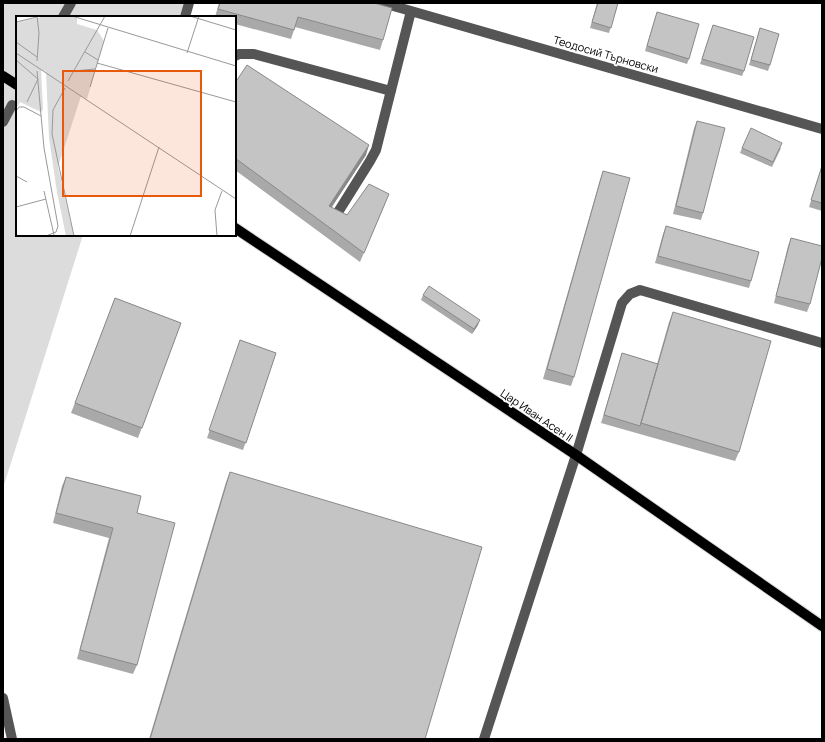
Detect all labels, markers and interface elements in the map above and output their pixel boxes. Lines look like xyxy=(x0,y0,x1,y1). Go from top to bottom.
inset map xyxy=(16,16,236,236)
street label: Теодосий Търновски xyxy=(552,32,660,76)
street label: Цар Иван Асен II xyxy=(498,385,576,445)

